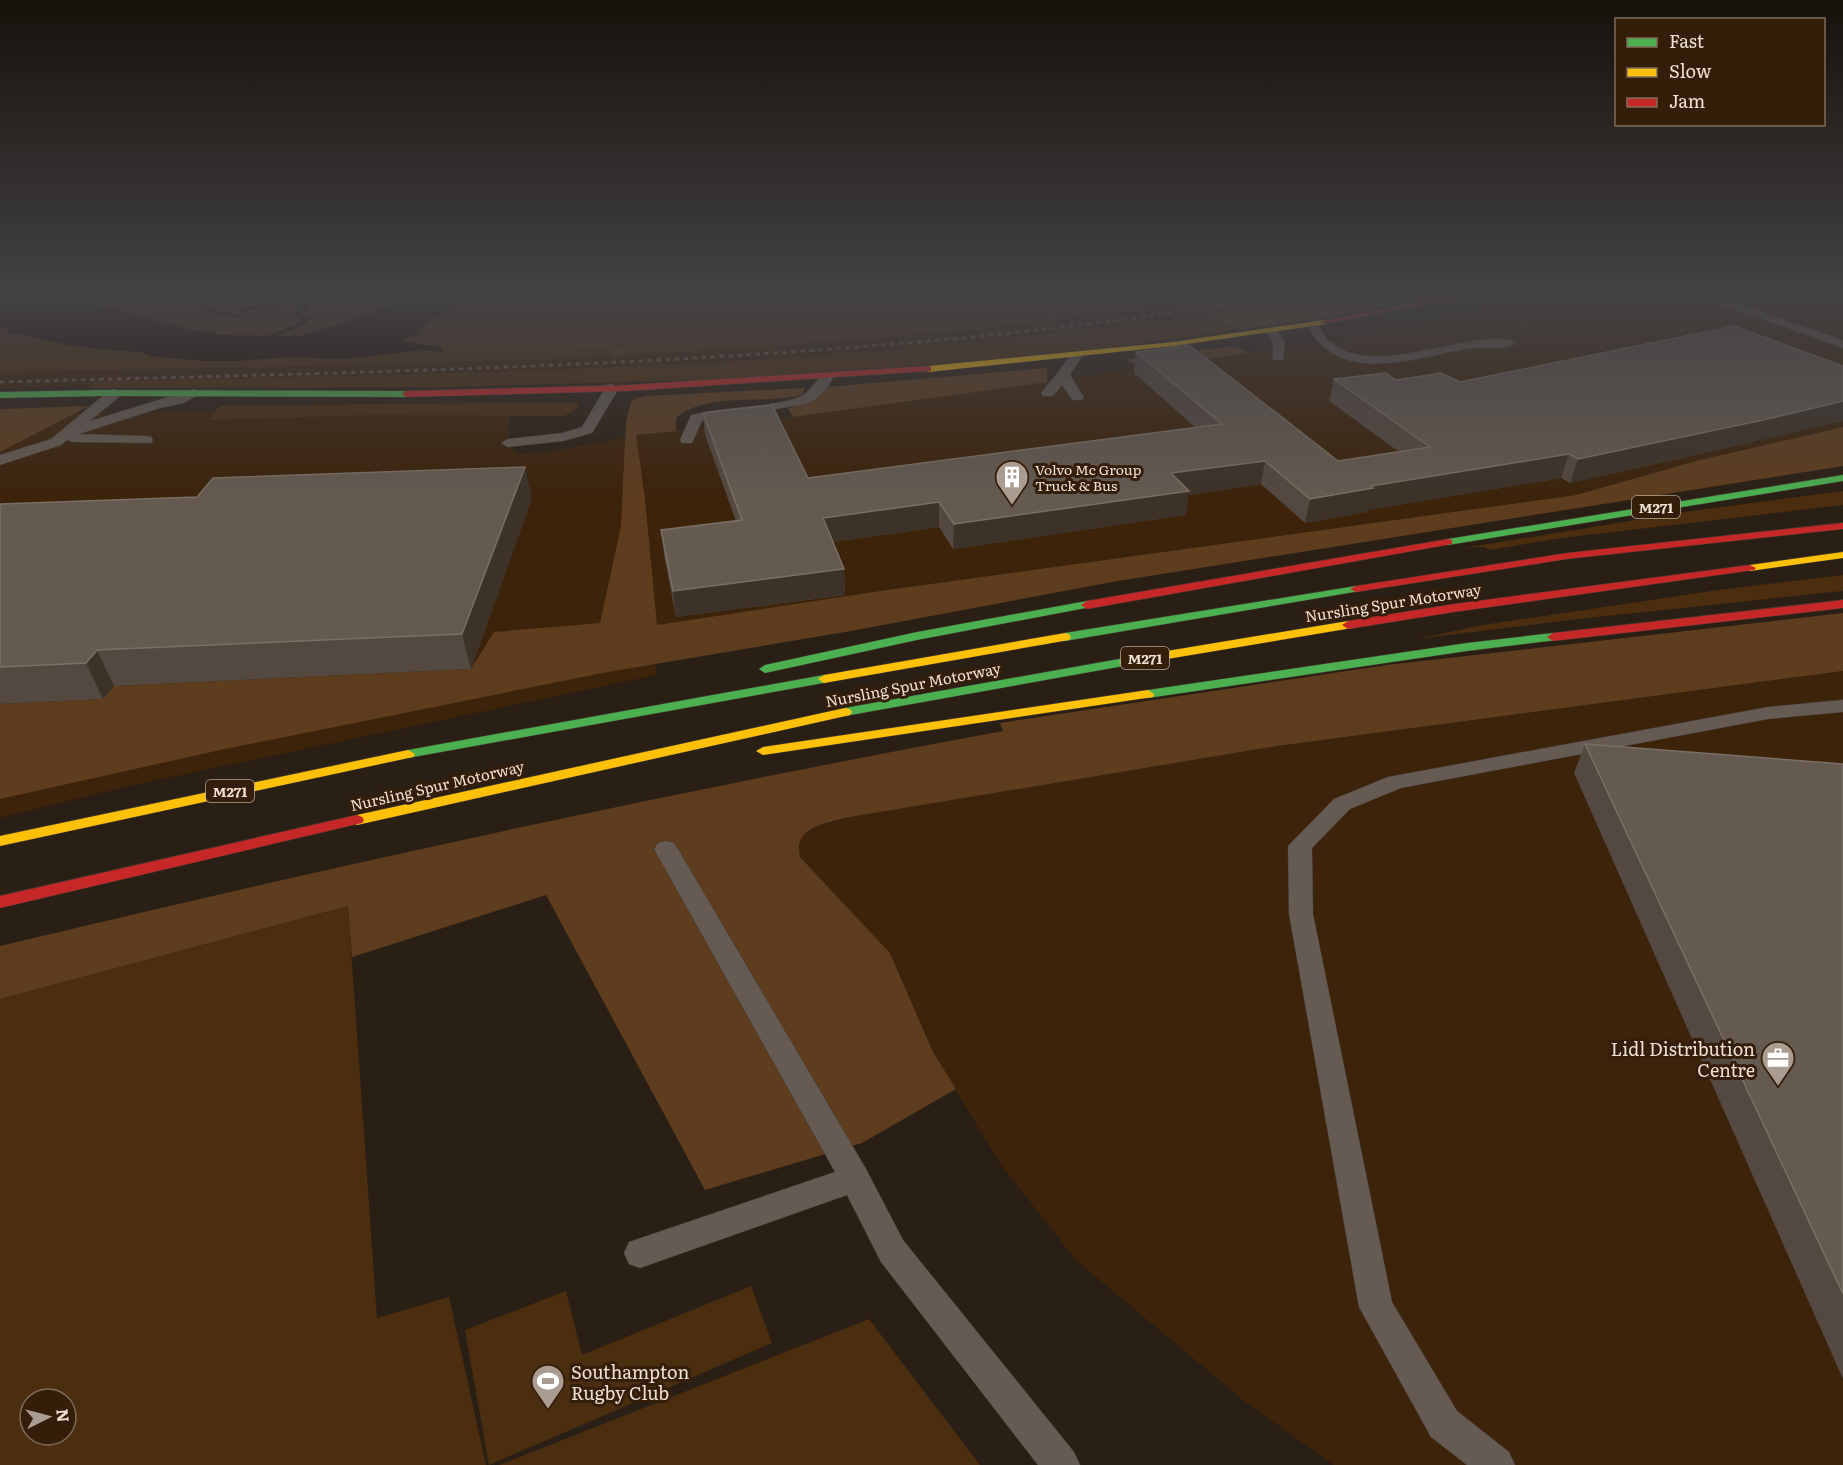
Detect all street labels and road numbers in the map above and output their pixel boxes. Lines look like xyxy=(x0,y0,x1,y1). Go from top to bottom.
road number: M271 xyxy=(1632,496,1680,518)
street label: Nursling Spur Motorway xyxy=(1303,577,1483,627)
road number: M271 xyxy=(1121,647,1169,669)
street label: Nursling Spur Motorway xyxy=(823,656,1003,712)
street label: Nursling Spur Motorway xyxy=(348,754,527,816)
road number: M271 xyxy=(206,780,254,802)

